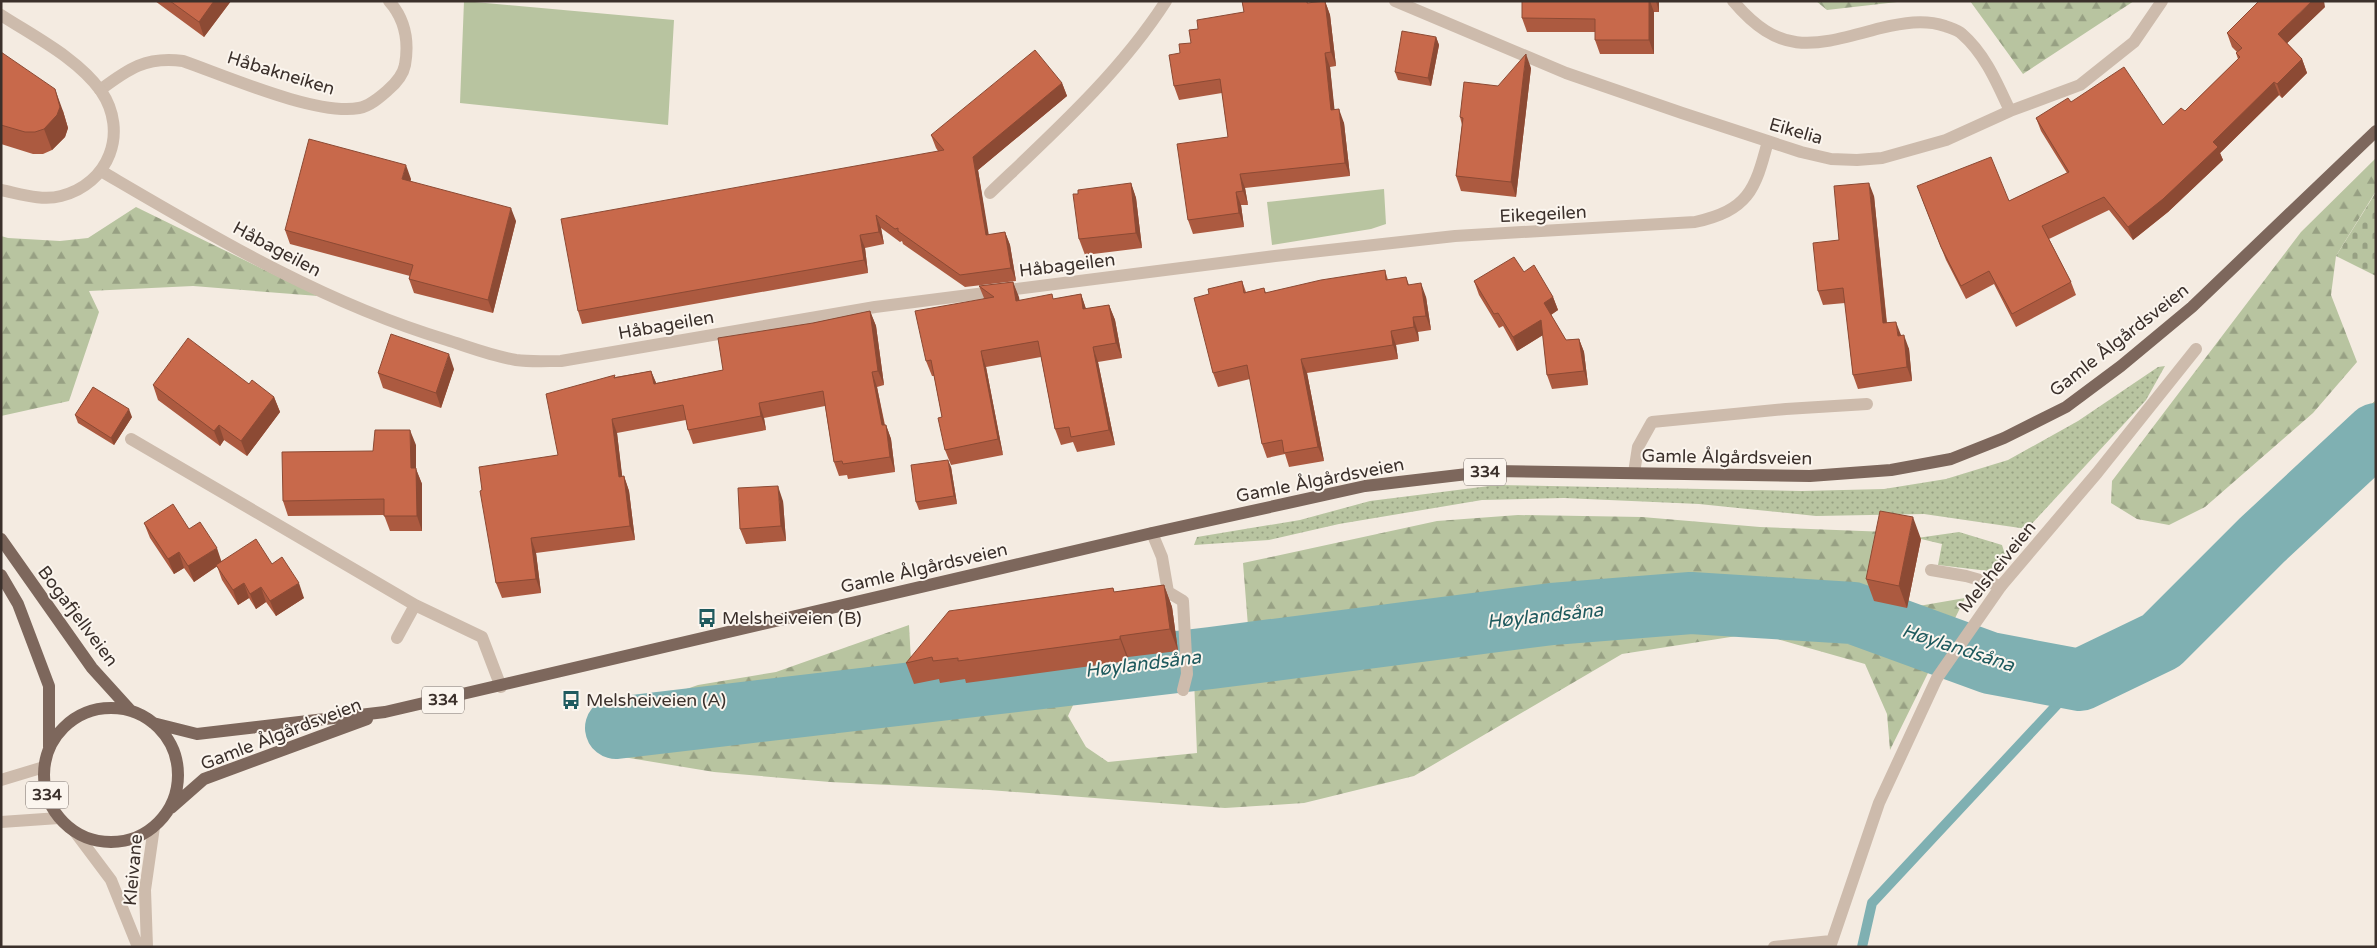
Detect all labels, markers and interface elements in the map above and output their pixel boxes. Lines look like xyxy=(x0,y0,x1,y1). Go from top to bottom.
street label: Håbakneiken xyxy=(225,46,337,100)
street label: Eikelia xyxy=(1767,113,1825,149)
street label: Eikegeilen xyxy=(1499,201,1587,227)
street label: Håbageilen xyxy=(229,217,325,281)
street label: Håbageilen xyxy=(1018,248,1116,282)
street label: Gamle Ålgårdsveien xyxy=(2045,279,2193,401)
street label: Håbageilen xyxy=(616,306,716,344)
street label: Gamle Ålgårdsveien xyxy=(1641,445,1813,469)
street label: Gamle Ålgårdsveien xyxy=(1234,453,1406,507)
road number: 334 xyxy=(1464,458,1506,486)
street label: Melsheiveien xyxy=(1953,517,2041,617)
street label: Gamle Ålgårdsveien xyxy=(838,538,1010,598)
street label: Bogafjellveien xyxy=(33,561,123,671)
water label: Høylandsåna xyxy=(1486,599,1606,633)
bus stop icon: Melsheiveien (B) xyxy=(696,607,718,629)
place label: Melsheiveien (B) xyxy=(722,607,862,629)
water label: Høylandsåna xyxy=(1899,620,2018,677)
water label: Høylandsåna xyxy=(1084,646,1204,682)
road number: 334 xyxy=(422,686,464,714)
bus stop icon: Melsheiveien (A) xyxy=(560,689,582,711)
place label: Melsheiveien (A) xyxy=(586,689,726,711)
street label: Gamle Ålgårdsveien xyxy=(197,693,365,775)
road number: 334 xyxy=(26,782,68,808)
street label: Kleivane xyxy=(119,833,147,907)

